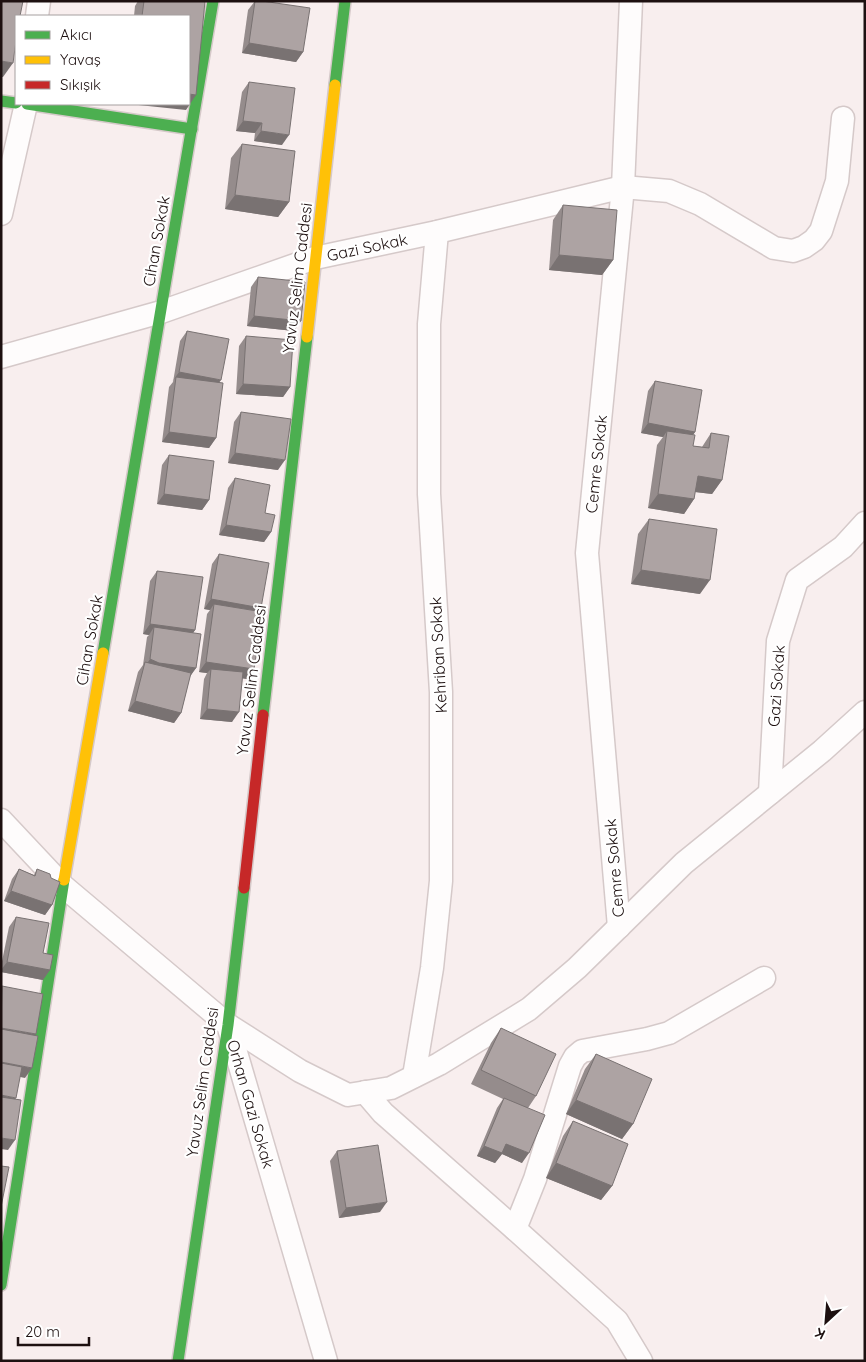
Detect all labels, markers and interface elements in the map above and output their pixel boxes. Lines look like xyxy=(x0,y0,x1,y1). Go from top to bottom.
legend xyxy=(15,15,190,105)
text: Akıcı xyxy=(60,25,92,44)
text: Yavaş xyxy=(60,50,101,69)
text: Sıkışık xyxy=(60,75,101,94)
street label: Cihan Sokak xyxy=(138,194,174,288)
street label: Yavuz Selim Caddesi xyxy=(278,202,316,354)
street label: Gazi Sokak xyxy=(325,229,409,265)
street label: Cemre Sokak xyxy=(581,414,611,514)
street label: Cihan Sokak xyxy=(71,593,107,687)
street label: Kehriban Sokak xyxy=(425,596,451,714)
street label: Yavuz Selim Caddesi xyxy=(232,604,270,756)
street label: Gazi Sokak xyxy=(763,644,789,728)
street label: Cemre Sokak xyxy=(600,818,628,918)
street label: Yavuz Selim Caddesi xyxy=(182,1006,222,1158)
street label: Orhan Gazi Sokak xyxy=(223,1037,279,1171)
north arrow xyxy=(801,1297,851,1347)
scale bar xyxy=(18,1314,89,1346)
text: 20 m xyxy=(25,1322,60,1341)
text: K xyxy=(812,1324,828,1344)

